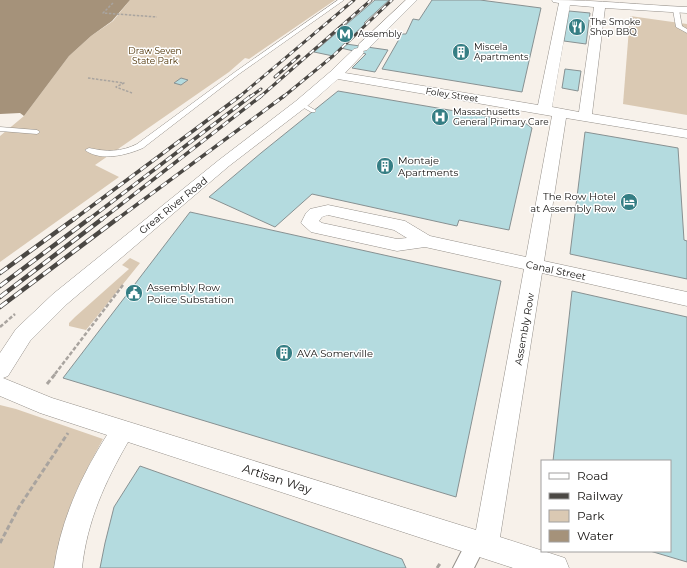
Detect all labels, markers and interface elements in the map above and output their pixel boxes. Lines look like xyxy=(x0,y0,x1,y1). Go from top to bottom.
place label: The Smoke Shop BBQ xyxy=(590,16,641,37)
restaurant icon: The Smoke Shop BBQ xyxy=(567,17,587,37)
metro station icon: Assembly xyxy=(335,24,355,44)
place label: Assembly xyxy=(358,28,402,39)
place label: Miscela Apartments xyxy=(474,41,529,62)
building icon: Miscela Apartments xyxy=(451,42,471,62)
park label: Draw Seven State Park xyxy=(128,45,182,66)
street label: Foley Street xyxy=(425,85,480,104)
place label: Massachusetts General Primary Care xyxy=(453,106,549,127)
hospital icon: Massachusetts General Primary Care xyxy=(430,107,450,127)
place label: Montaje Apartments xyxy=(398,154,459,179)
building icon: Montaje Apartments xyxy=(375,156,395,176)
street label: Great River Road xyxy=(137,174,210,237)
place label: The Row Hotel at Assembly Row xyxy=(530,190,616,215)
hotel icon: The Row Hotel at Assembly Row xyxy=(619,192,639,212)
street label: Canal Street xyxy=(525,258,587,283)
place label: Assembly Row Police Substation xyxy=(147,281,234,306)
public building icon: Assembly Row Police Substation xyxy=(124,283,144,303)
street label: Assembly Row xyxy=(512,292,537,366)
building icon: AVA Somerville xyxy=(274,343,294,363)
place label: AVA Somerville xyxy=(297,347,373,360)
street label: Artisan Way xyxy=(241,460,314,497)
legend xyxy=(541,460,671,552)
text: Road xyxy=(577,468,608,483)
text: Railway xyxy=(577,488,623,503)
text: Park xyxy=(577,508,605,523)
text: Water xyxy=(577,528,614,543)

